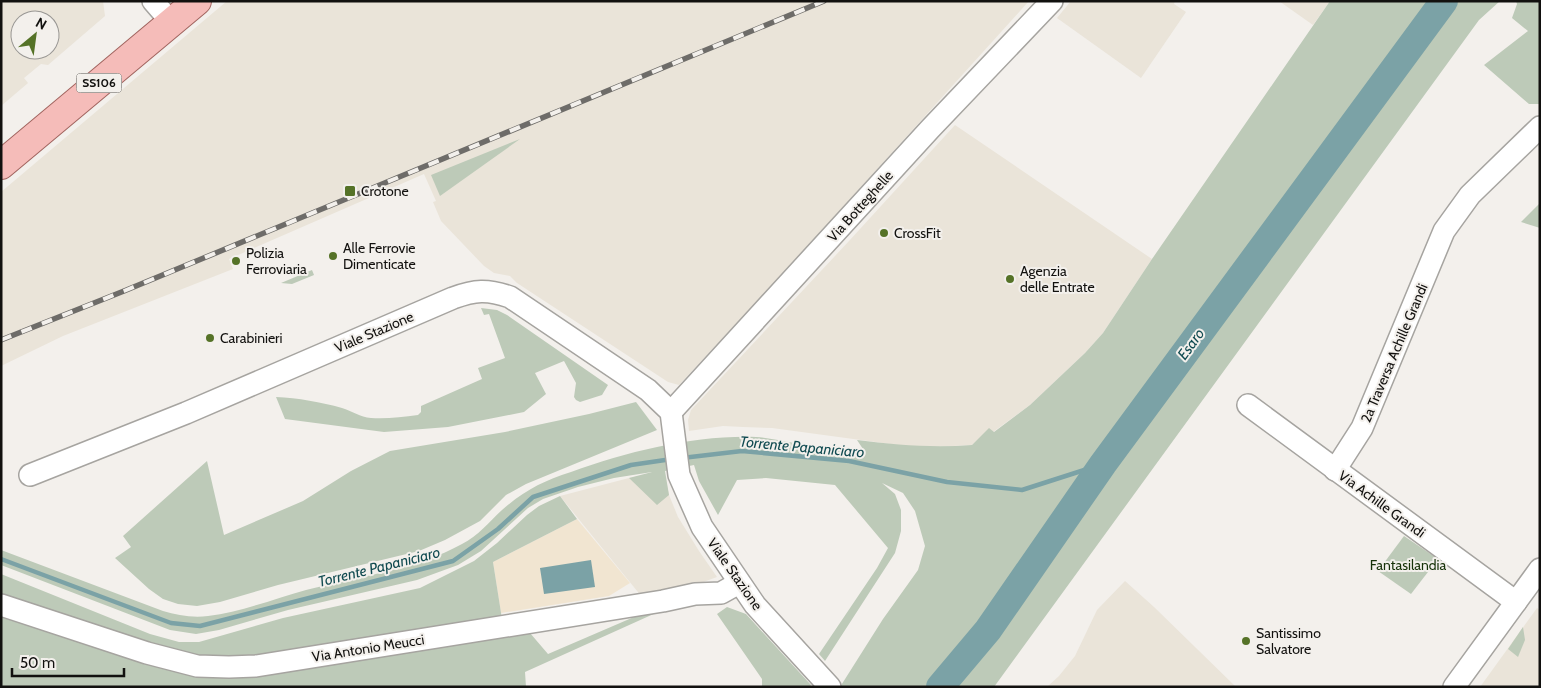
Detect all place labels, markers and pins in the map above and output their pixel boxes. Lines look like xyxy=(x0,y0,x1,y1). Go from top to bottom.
place label: Crotone xyxy=(361,182,409,200)
marker: Crotone xyxy=(343,184,357,198)
place label: CrossFit xyxy=(894,224,941,242)
marker: CrossFit xyxy=(878,227,890,239)
place label: Alle Ferrovie Dimenticate xyxy=(343,239,416,273)
place label: Polizia Ferroviaria xyxy=(246,244,307,278)
marker: Alle Ferrovie Dimenticate xyxy=(327,250,339,262)
marker: Polizia Ferroviaria xyxy=(230,255,242,267)
place label: Agenzia delle Entrate xyxy=(1020,262,1095,296)
marker: Agenzia delle Entrate xyxy=(1004,273,1016,285)
place label: Carabinieri xyxy=(220,329,283,347)
marker: Carabinieri xyxy=(204,332,216,344)
place label: Santissimo Salvatore xyxy=(1256,624,1321,658)
marker: Santissimo Salvatore xyxy=(1240,635,1252,647)

